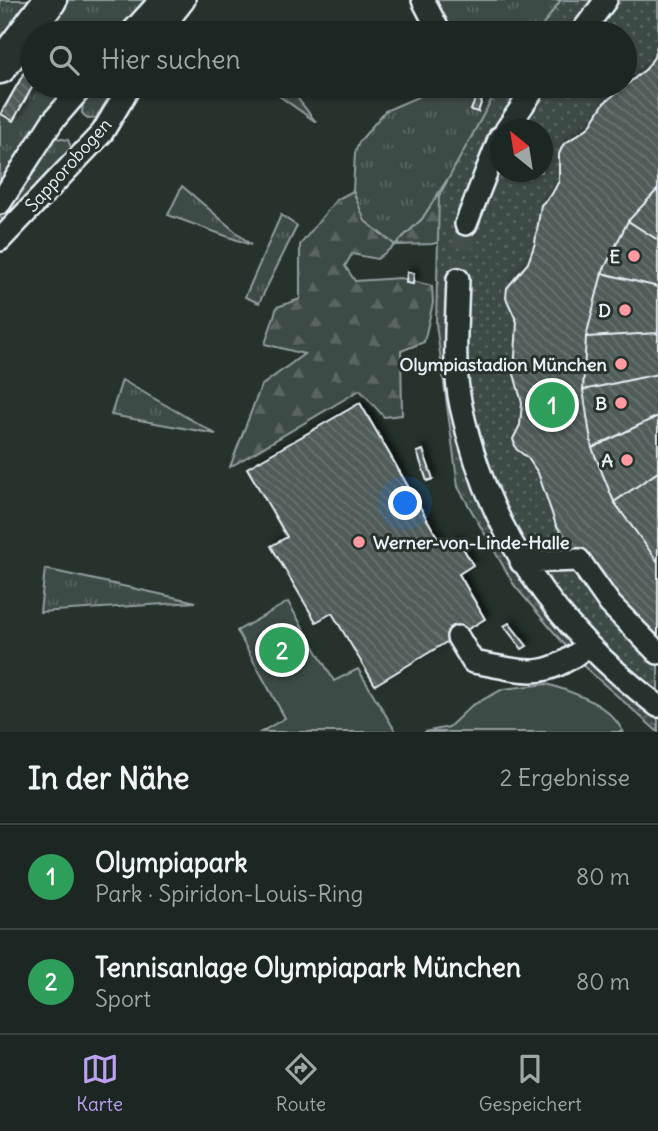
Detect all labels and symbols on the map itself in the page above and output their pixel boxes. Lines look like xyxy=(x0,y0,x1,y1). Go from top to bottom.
street label: Sapporobogen xyxy=(20,113,116,217)
north arrow xyxy=(490,119,553,182)
place label: E xyxy=(609,245,620,268)
marker: E xyxy=(626,248,642,264)
place label: D xyxy=(598,299,611,322)
marker: D xyxy=(617,302,633,318)
place label: Olympiastadion München xyxy=(399,353,608,376)
marker: Olympiastadion München xyxy=(613,356,629,372)
pin: 1 xyxy=(529,379,575,431)
place label: B xyxy=(595,392,607,415)
marker: B xyxy=(613,395,629,411)
place label: A xyxy=(601,449,613,472)
marker: A xyxy=(619,452,635,468)
your location xyxy=(388,486,422,520)
place label: Werner-von-Linde-Halle xyxy=(373,531,570,554)
marker: Werner-von-Linde-Halle xyxy=(351,534,367,550)
pin: 2 xyxy=(259,624,305,676)

